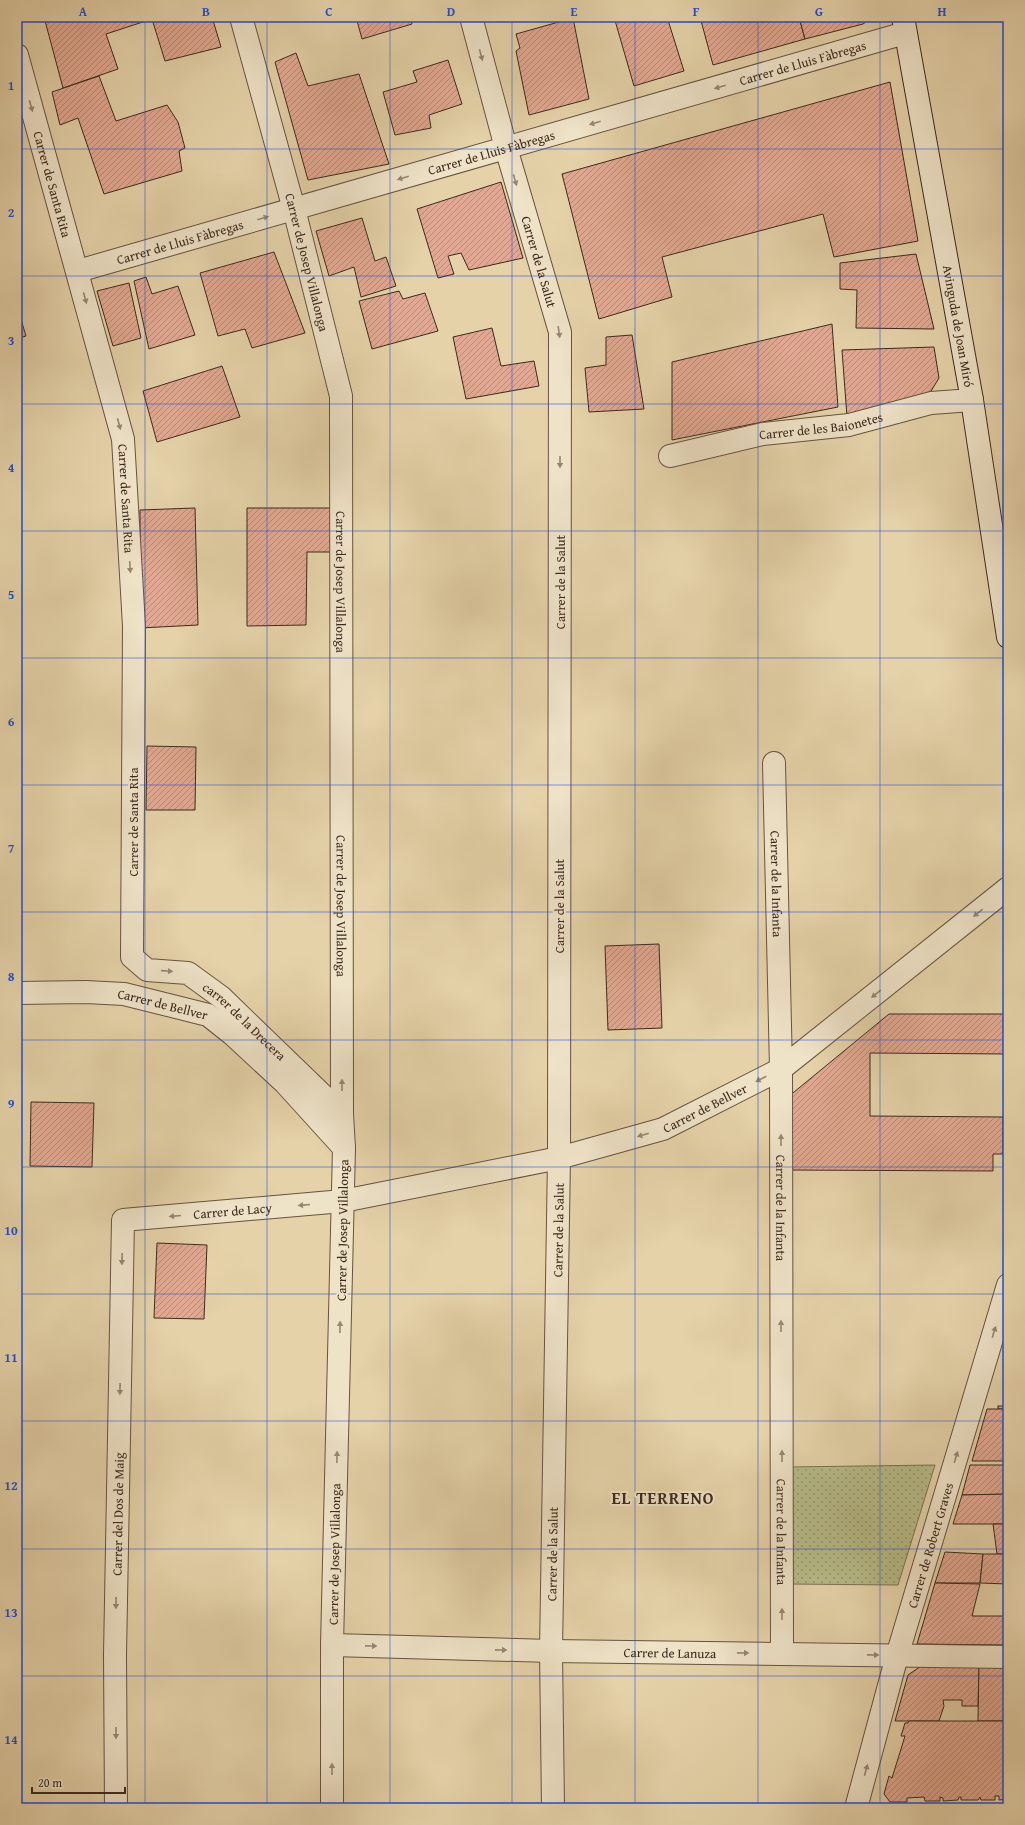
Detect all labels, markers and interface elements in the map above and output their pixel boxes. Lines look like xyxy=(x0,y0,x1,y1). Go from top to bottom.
text: A xyxy=(79,2,88,21)
text: B xyxy=(202,2,210,21)
text: C xyxy=(325,2,333,21)
text: D xyxy=(447,2,455,21)
text: E xyxy=(571,2,578,21)
text: F xyxy=(693,2,700,21)
text: G xyxy=(815,2,823,21)
text: H xyxy=(937,2,947,21)
street label: Carrer de Lluis Fàbregas xyxy=(737,36,868,90)
one-way arrow xyxy=(478,49,484,61)
text: 1 xyxy=(8,76,14,95)
one-way arrow xyxy=(714,84,726,90)
one-way arrow xyxy=(28,100,34,112)
one-way arrow xyxy=(589,120,601,126)
street label: Carrer de Lluis Fàbregas xyxy=(426,125,557,180)
street label: Carrer de Santa Rita xyxy=(28,129,76,240)
one-way arrow xyxy=(512,174,518,186)
one-way arrow xyxy=(397,175,409,181)
street label: Carrer de Josep Villalonga xyxy=(280,191,334,334)
text: 2 xyxy=(8,203,15,222)
street label: Carrer de la Salut xyxy=(516,214,561,310)
street label: Carrer de Lluis Fàbregas xyxy=(114,215,246,269)
one-way arrow xyxy=(258,215,270,221)
street label: Avinguda de Joan Miró xyxy=(938,264,979,389)
one-way arrow xyxy=(82,292,88,304)
one-way arrow xyxy=(556,326,562,338)
text: 3 xyxy=(8,331,14,350)
street label: Carrer de les Baionetes xyxy=(757,407,885,445)
one-way arrow xyxy=(116,418,122,430)
street label: Carrer de Santa Rita xyxy=(113,443,139,555)
one-way arrow xyxy=(557,456,563,469)
text: 4 xyxy=(8,458,15,477)
street label: Carrer de Josep Villalonga xyxy=(331,511,350,654)
street label: Carrer de la Salut xyxy=(551,534,570,629)
one-way arrow xyxy=(127,561,134,573)
text: 5 xyxy=(8,585,15,604)
text: 6 xyxy=(8,712,15,731)
street label: Carrer de Santa Rita xyxy=(124,767,143,877)
street label: Carrer de la Infanta xyxy=(766,831,787,938)
street label: Carrer de Josep Villalonga xyxy=(332,835,351,978)
text: 7 xyxy=(8,839,15,858)
street label: Carrer de la Salut xyxy=(550,858,569,953)
one-way arrow xyxy=(972,908,983,917)
text: 8 xyxy=(8,967,15,986)
one-way arrow xyxy=(161,968,173,975)
street label: carrer de la Drecera xyxy=(199,978,291,1066)
street label: Carrer de Bellver xyxy=(117,985,210,1025)
one-way arrow xyxy=(870,989,881,998)
one-way arrow xyxy=(755,1076,767,1083)
one-way arrow xyxy=(339,1078,345,1091)
street label: Carrer de Bellver xyxy=(660,1078,751,1138)
text: 9 xyxy=(8,1094,15,1113)
one-way arrow xyxy=(637,1132,650,1138)
one-way arrow xyxy=(778,1133,784,1146)
street label: Carrer de la Infanta xyxy=(771,1155,790,1262)
street label: Carrer de Josep Villalonga xyxy=(332,1158,353,1301)
street label: Carrer de la Salut xyxy=(548,1182,569,1277)
street label: Carrer de Lacy xyxy=(192,1198,273,1224)
one-way arrow xyxy=(298,1201,310,1208)
one-way arrow xyxy=(169,1212,181,1219)
text: 10 xyxy=(4,1221,18,1240)
one-way arrow xyxy=(119,1253,125,1266)
one-way arrow xyxy=(778,1319,784,1332)
one-way arrow xyxy=(337,1320,343,1333)
one-way arrow xyxy=(991,1326,997,1338)
text: 11 xyxy=(4,1348,18,1367)
one-way arrow xyxy=(117,1383,123,1396)
one-way arrow xyxy=(779,1449,785,1462)
one-way arrow xyxy=(333,1451,340,1463)
one-way arrow xyxy=(953,1451,959,1463)
street label: Carrer del Dos de Maig xyxy=(107,1452,129,1576)
text: 12 xyxy=(4,1476,18,1495)
street label: Carrer de la Infanta xyxy=(772,1479,791,1586)
street label: Carrer de Robert Graves xyxy=(903,1480,958,1610)
street label: Carrer de Josep Villalonga xyxy=(324,1482,345,1625)
district label: EL TERRENO xyxy=(611,1485,715,1510)
street label: Carrer de la Salut xyxy=(542,1506,563,1601)
one-way arrow xyxy=(113,1597,119,1610)
text: 13 xyxy=(4,1603,18,1622)
one-way arrow xyxy=(779,1607,785,1620)
one-way arrow xyxy=(365,1643,377,1650)
street label: Carrer de Lanuza xyxy=(623,1643,717,1663)
one-way arrow xyxy=(495,1647,508,1653)
one-way arrow xyxy=(737,1650,750,1656)
one-way arrow xyxy=(867,1652,879,1659)
one-way arrow xyxy=(113,1727,119,1740)
text: 14 xyxy=(4,1730,18,1749)
one-way arrow xyxy=(329,1762,335,1775)
one-way arrow xyxy=(864,1764,870,1777)
scale bar xyxy=(32,1769,125,1795)
text: 20 m xyxy=(38,1774,62,1791)

